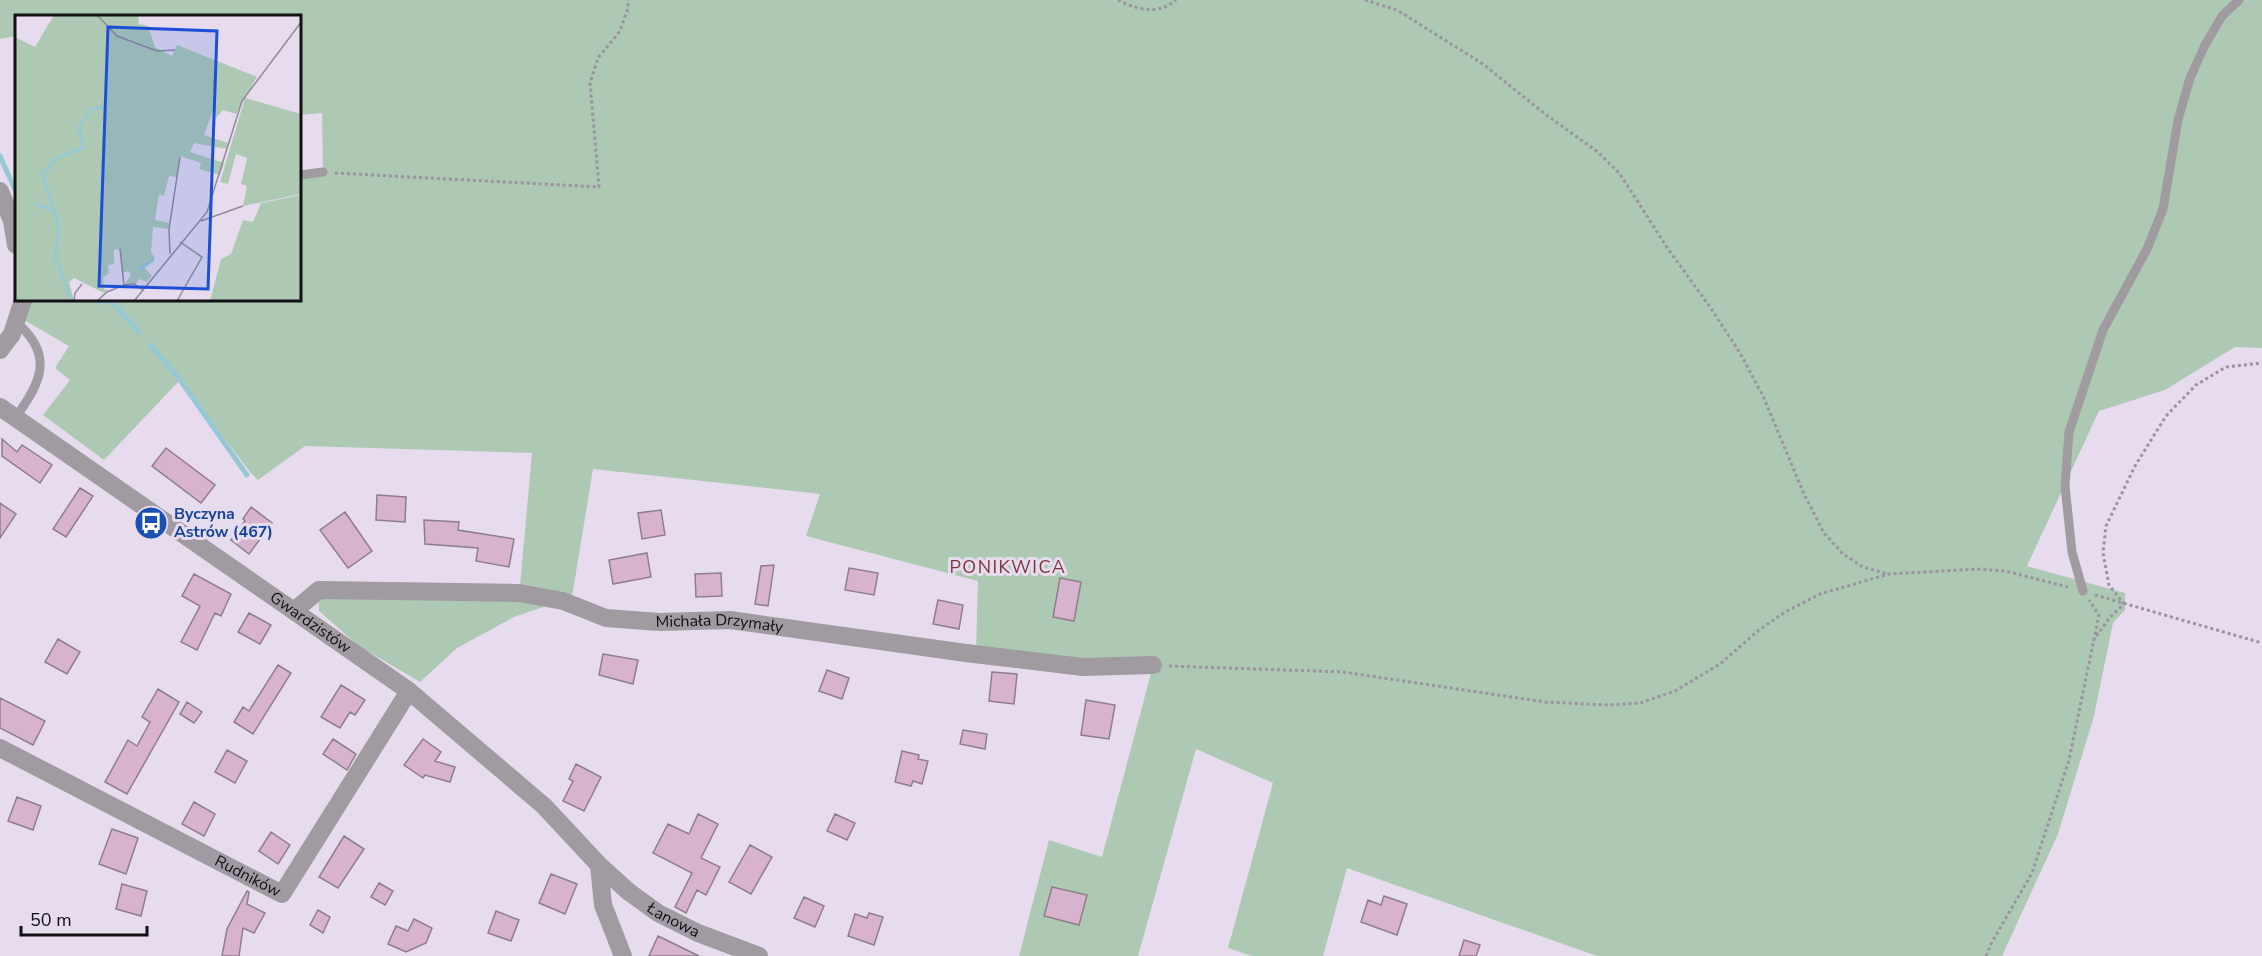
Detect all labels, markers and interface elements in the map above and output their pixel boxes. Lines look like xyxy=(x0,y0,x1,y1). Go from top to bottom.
inset map xyxy=(15,15,302,302)
place label: Byczyna Astrów (467) xyxy=(174,503,273,543)
bus stop icon: Byczyna Astrów (467) xyxy=(133,505,169,541)
district label: PONIKWICA xyxy=(950,555,1066,579)
street label: Gwardzistów xyxy=(265,586,356,659)
street label: Michała Drzymały xyxy=(655,609,785,638)
street label: Rudników xyxy=(211,850,285,903)
street label: Łanowa xyxy=(641,897,703,943)
scale bar xyxy=(21,899,147,937)
text: 50 m xyxy=(30,908,72,932)

